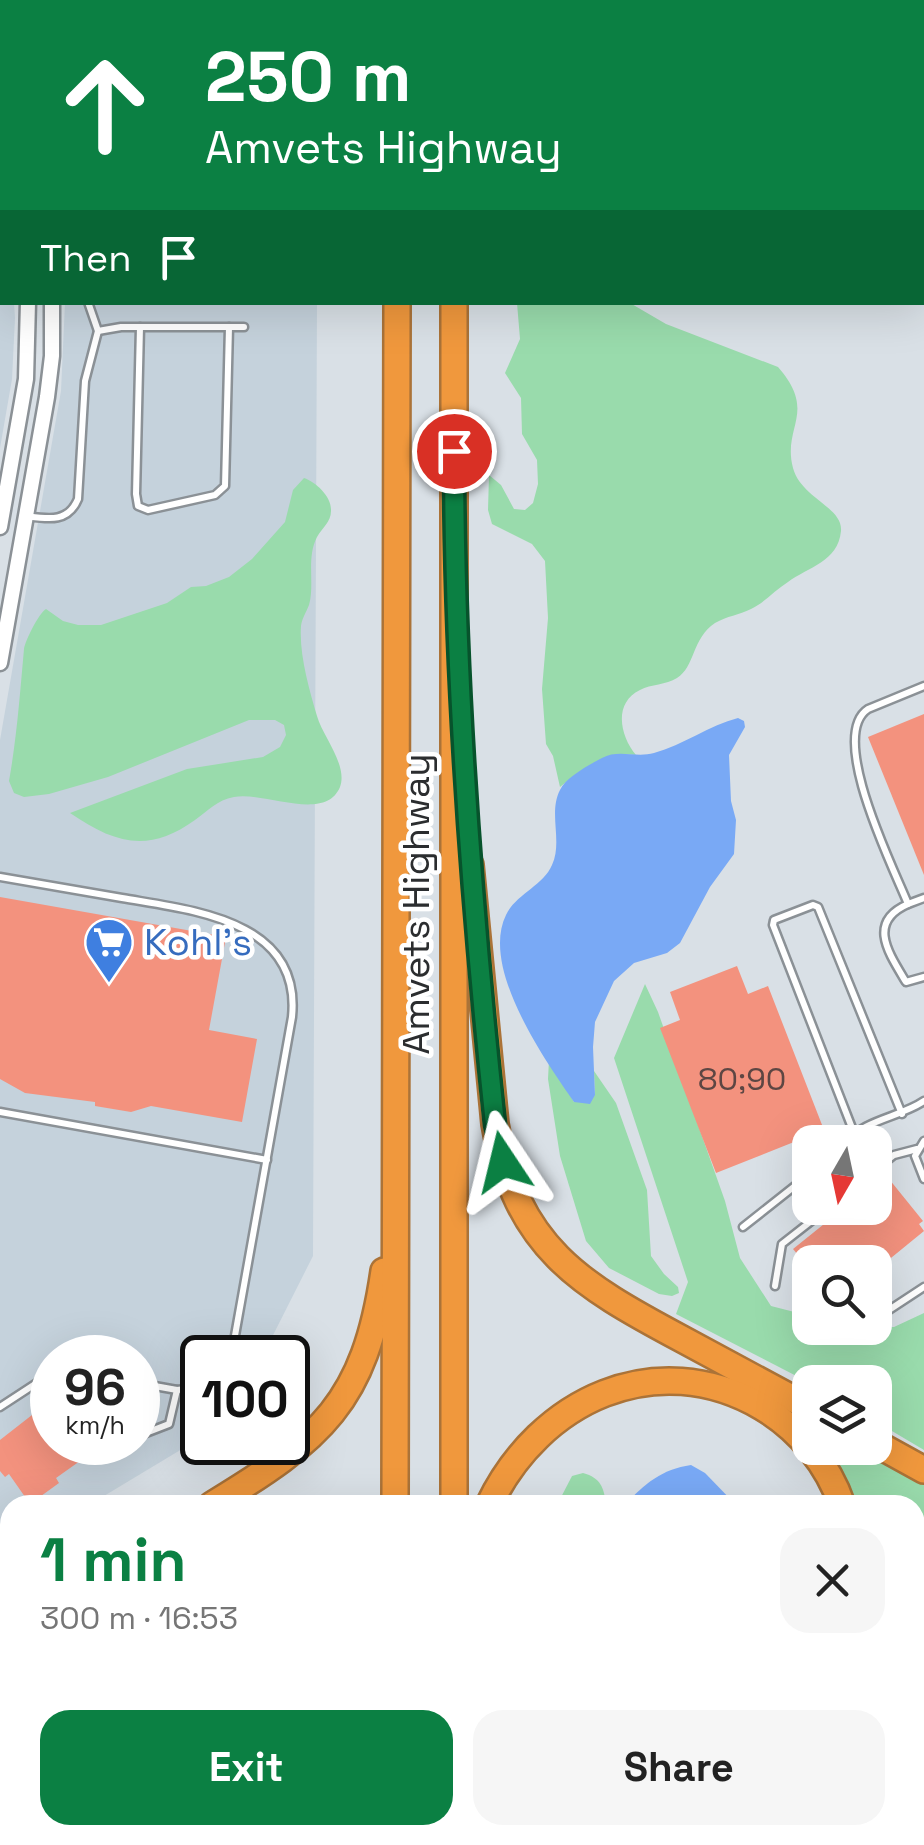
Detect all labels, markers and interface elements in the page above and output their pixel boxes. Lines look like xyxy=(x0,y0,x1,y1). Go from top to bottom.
text: 250 m xyxy=(205,32,412,121)
icon: ahead xyxy=(40,40,170,170)
text: Amvets Highway xyxy=(205,119,562,176)
icon: arrive xyxy=(151,230,206,285)
text: Then xyxy=(40,234,131,282)
pin xyxy=(412,409,497,494)
icon: arrive xyxy=(427,424,482,479)
street label: Amvets Highway xyxy=(392,753,440,1055)
supermarket icon: Kohl's xyxy=(83,916,135,984)
place label: Kohl's xyxy=(144,918,252,966)
house number: 80;90 xyxy=(698,1059,786,1099)
position arrow xyxy=(451,1110,555,1214)
north arrow xyxy=(792,1125,892,1225)
map controls xyxy=(792,1125,892,1465)
button: search xyxy=(792,1245,892,1345)
speed limit sign: 100 xyxy=(180,1335,310,1465)
text: 96 xyxy=(64,1356,126,1420)
button: layers xyxy=(792,1365,892,1465)
text: km/h xyxy=(65,1409,125,1441)
text: 1 min xyxy=(40,1522,187,1599)
button: close xyxy=(780,1528,885,1633)
text: 300 m · 16:53 xyxy=(40,1598,238,1638)
button: Exit xyxy=(40,1710,453,1825)
button: Share xyxy=(473,1710,885,1825)

